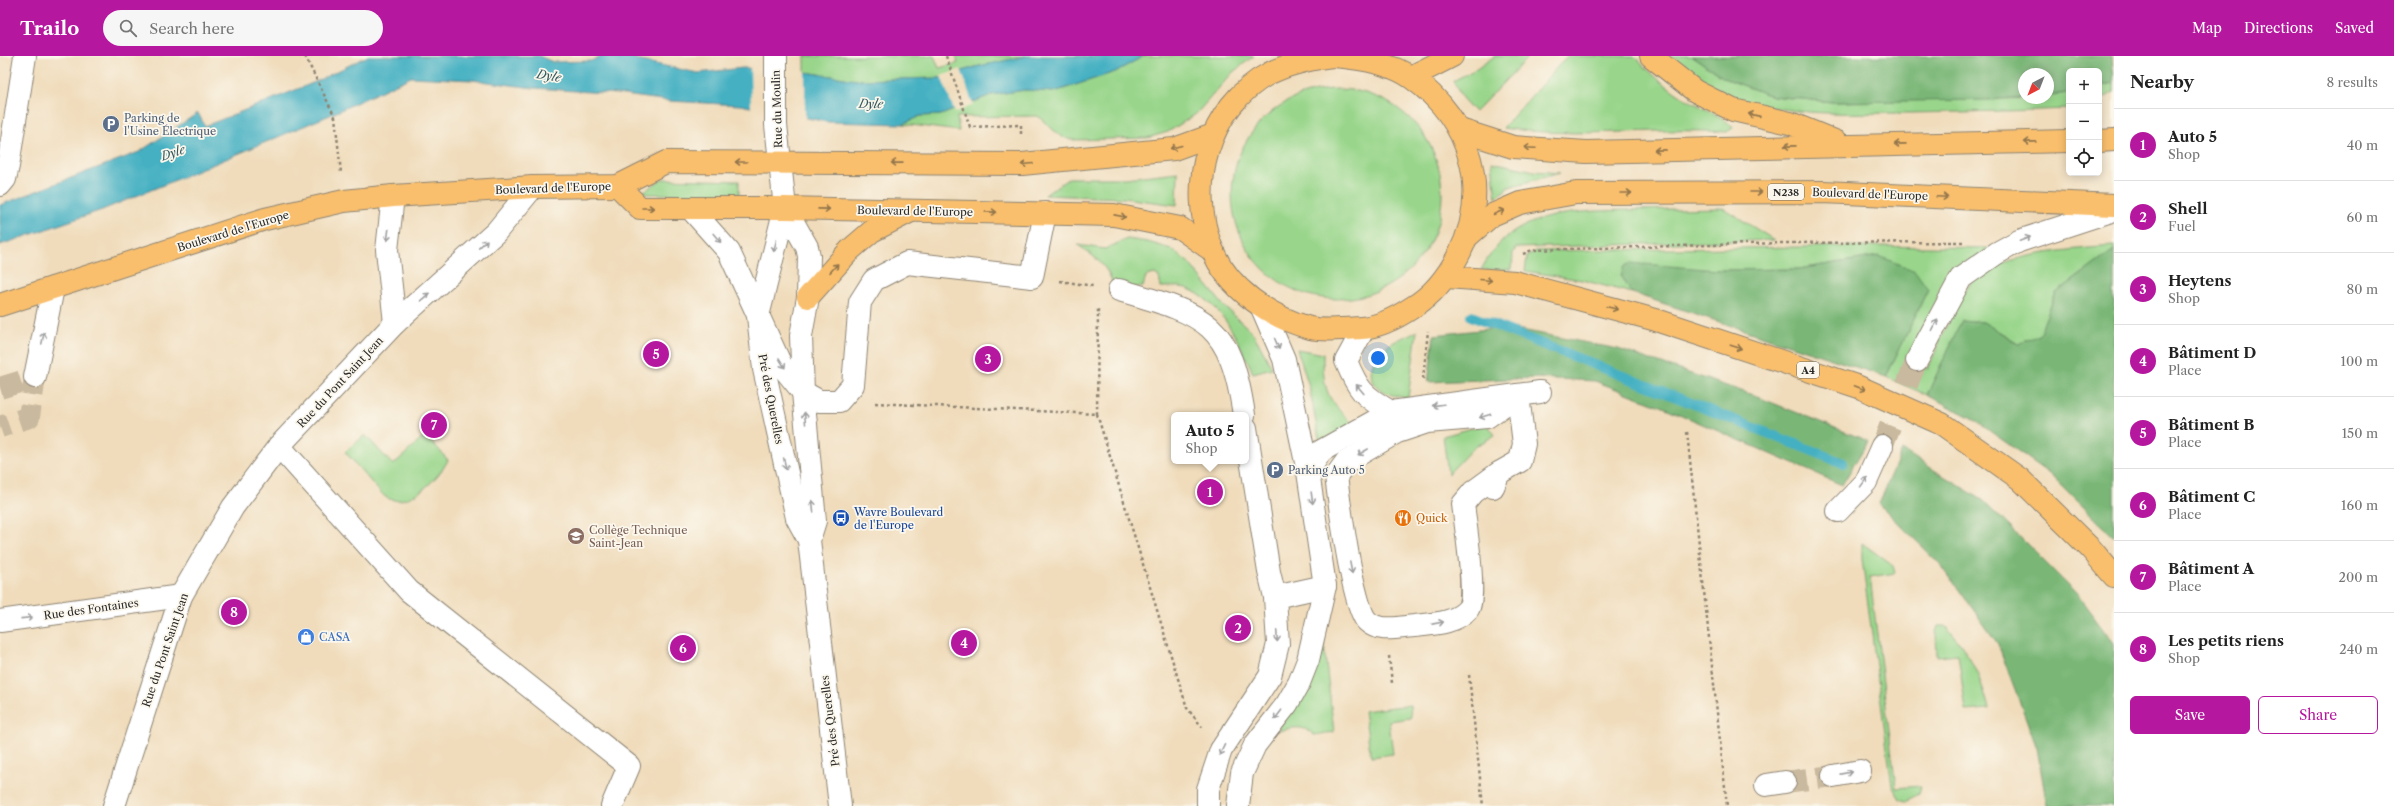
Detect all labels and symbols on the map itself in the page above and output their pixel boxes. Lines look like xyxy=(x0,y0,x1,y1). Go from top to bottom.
water label: Dyle xyxy=(535,66,564,85)
north arrow xyxy=(2018,68,2054,104)
street label: Rue du Moulin xyxy=(769,70,785,148)
water label: Dyle xyxy=(858,96,885,111)
one-way arrow xyxy=(1747,110,1760,118)
place label: Parking de l'Usine Électrique xyxy=(124,111,216,138)
parking icon: Parking de l'Usine Électrique xyxy=(101,114,121,134)
one-way arrow xyxy=(2024,138,2037,146)
one-way arrow xyxy=(1894,140,1907,148)
water label: Dyle xyxy=(158,141,188,164)
one-way arrow xyxy=(1784,143,1797,150)
one-way arrow xyxy=(1170,144,1183,152)
one-way arrow xyxy=(1524,145,1537,152)
one-way arrow xyxy=(1654,146,1667,154)
one-way arrow xyxy=(735,158,748,166)
one-way arrow xyxy=(891,159,904,167)
one-way arrow xyxy=(1021,160,1034,167)
street label: Boulevard de l'Europe xyxy=(495,179,611,197)
road number: N238 xyxy=(1768,184,1804,200)
street label: Boulevard de l'Europe xyxy=(1812,185,1928,203)
one-way arrow xyxy=(1749,188,1762,196)
one-way arrow xyxy=(1619,189,1632,197)
one-way arrow xyxy=(1935,194,1948,201)
street label: Boulevard de l'Europe xyxy=(857,203,973,219)
one-way arrow xyxy=(641,204,654,212)
one-way arrow xyxy=(817,205,830,213)
street label: Boulevard de l'Europe xyxy=(176,207,290,255)
one-way arrow xyxy=(984,208,997,216)
one-way arrow xyxy=(1493,208,1505,215)
one-way arrow xyxy=(1114,213,1127,221)
one-way arrow xyxy=(385,228,392,241)
one-way arrow xyxy=(712,232,721,243)
one-way arrow xyxy=(2019,234,2031,242)
one-way arrow xyxy=(478,239,488,249)
one-way arrow xyxy=(771,239,778,252)
one-way arrow xyxy=(830,263,839,274)
one-way arrow xyxy=(1479,276,1492,284)
one-way arrow xyxy=(419,293,429,302)
one-way arrow xyxy=(1605,305,1618,313)
one-way arrow xyxy=(1931,320,1939,332)
one-way arrow xyxy=(39,332,47,345)
street label: Rue du Pont Saint Jean xyxy=(294,333,386,431)
one-way arrow xyxy=(1274,337,1281,349)
pin: 5 xyxy=(643,339,669,369)
one-way arrow xyxy=(1730,343,1742,351)
pin: 3 xyxy=(975,344,1001,374)
your location xyxy=(1368,348,1388,368)
street label: Pré des Querelles xyxy=(755,353,787,446)
one-way arrow xyxy=(778,357,786,369)
road number: A4 xyxy=(1797,362,1819,378)
one-way arrow xyxy=(1355,383,1364,394)
one-way arrow xyxy=(1853,384,1865,392)
one-way arrow xyxy=(1431,401,1444,409)
pin: 7 xyxy=(421,410,447,440)
one-way arrow xyxy=(801,412,809,425)
one-way arrow xyxy=(1479,413,1492,420)
one-way arrow xyxy=(1357,448,1369,456)
one-way arrow xyxy=(782,457,789,470)
parking icon: Parking Auto 5 xyxy=(1265,460,1285,480)
place label: Parking Auto 5 xyxy=(1288,463,1365,477)
pin: 1 xyxy=(1197,477,1223,507)
one-way arrow xyxy=(1860,477,1868,488)
one-way arrow xyxy=(1308,491,1316,504)
one-way arrow xyxy=(810,500,817,513)
place label: Wavre Boulevard de l'Europe xyxy=(853,505,943,532)
bus stop icon: Wavre Boulevard de l'Europe xyxy=(831,508,851,528)
restaurant icon: Quick xyxy=(1393,508,1413,528)
place label: Quick xyxy=(1416,511,1448,525)
place label: Collège Technique Saint-Jean xyxy=(589,523,687,550)
school or university icon: Collège Technique Saint-Jean xyxy=(566,526,586,546)
one-way arrow xyxy=(1347,561,1355,574)
street label: Rue du Pont Saint Jean xyxy=(139,591,191,709)
street label: Rue des Fontaines xyxy=(43,595,140,623)
pin: 8 xyxy=(221,597,247,627)
pin: 2 xyxy=(1225,613,1251,643)
one-way arrow xyxy=(20,614,33,622)
one-way arrow xyxy=(1431,618,1444,626)
shop icon: CASA xyxy=(296,627,316,647)
pin: 4 xyxy=(951,628,977,658)
one-way arrow xyxy=(1274,629,1281,642)
place label: CASA xyxy=(319,630,351,644)
pin: 6 xyxy=(670,633,696,663)
street label: Pré des Querelles xyxy=(817,674,843,767)
one-way arrow xyxy=(1274,710,1282,721)
one-way arrow xyxy=(1218,744,1225,756)
one-way arrow xyxy=(1839,769,1852,777)

